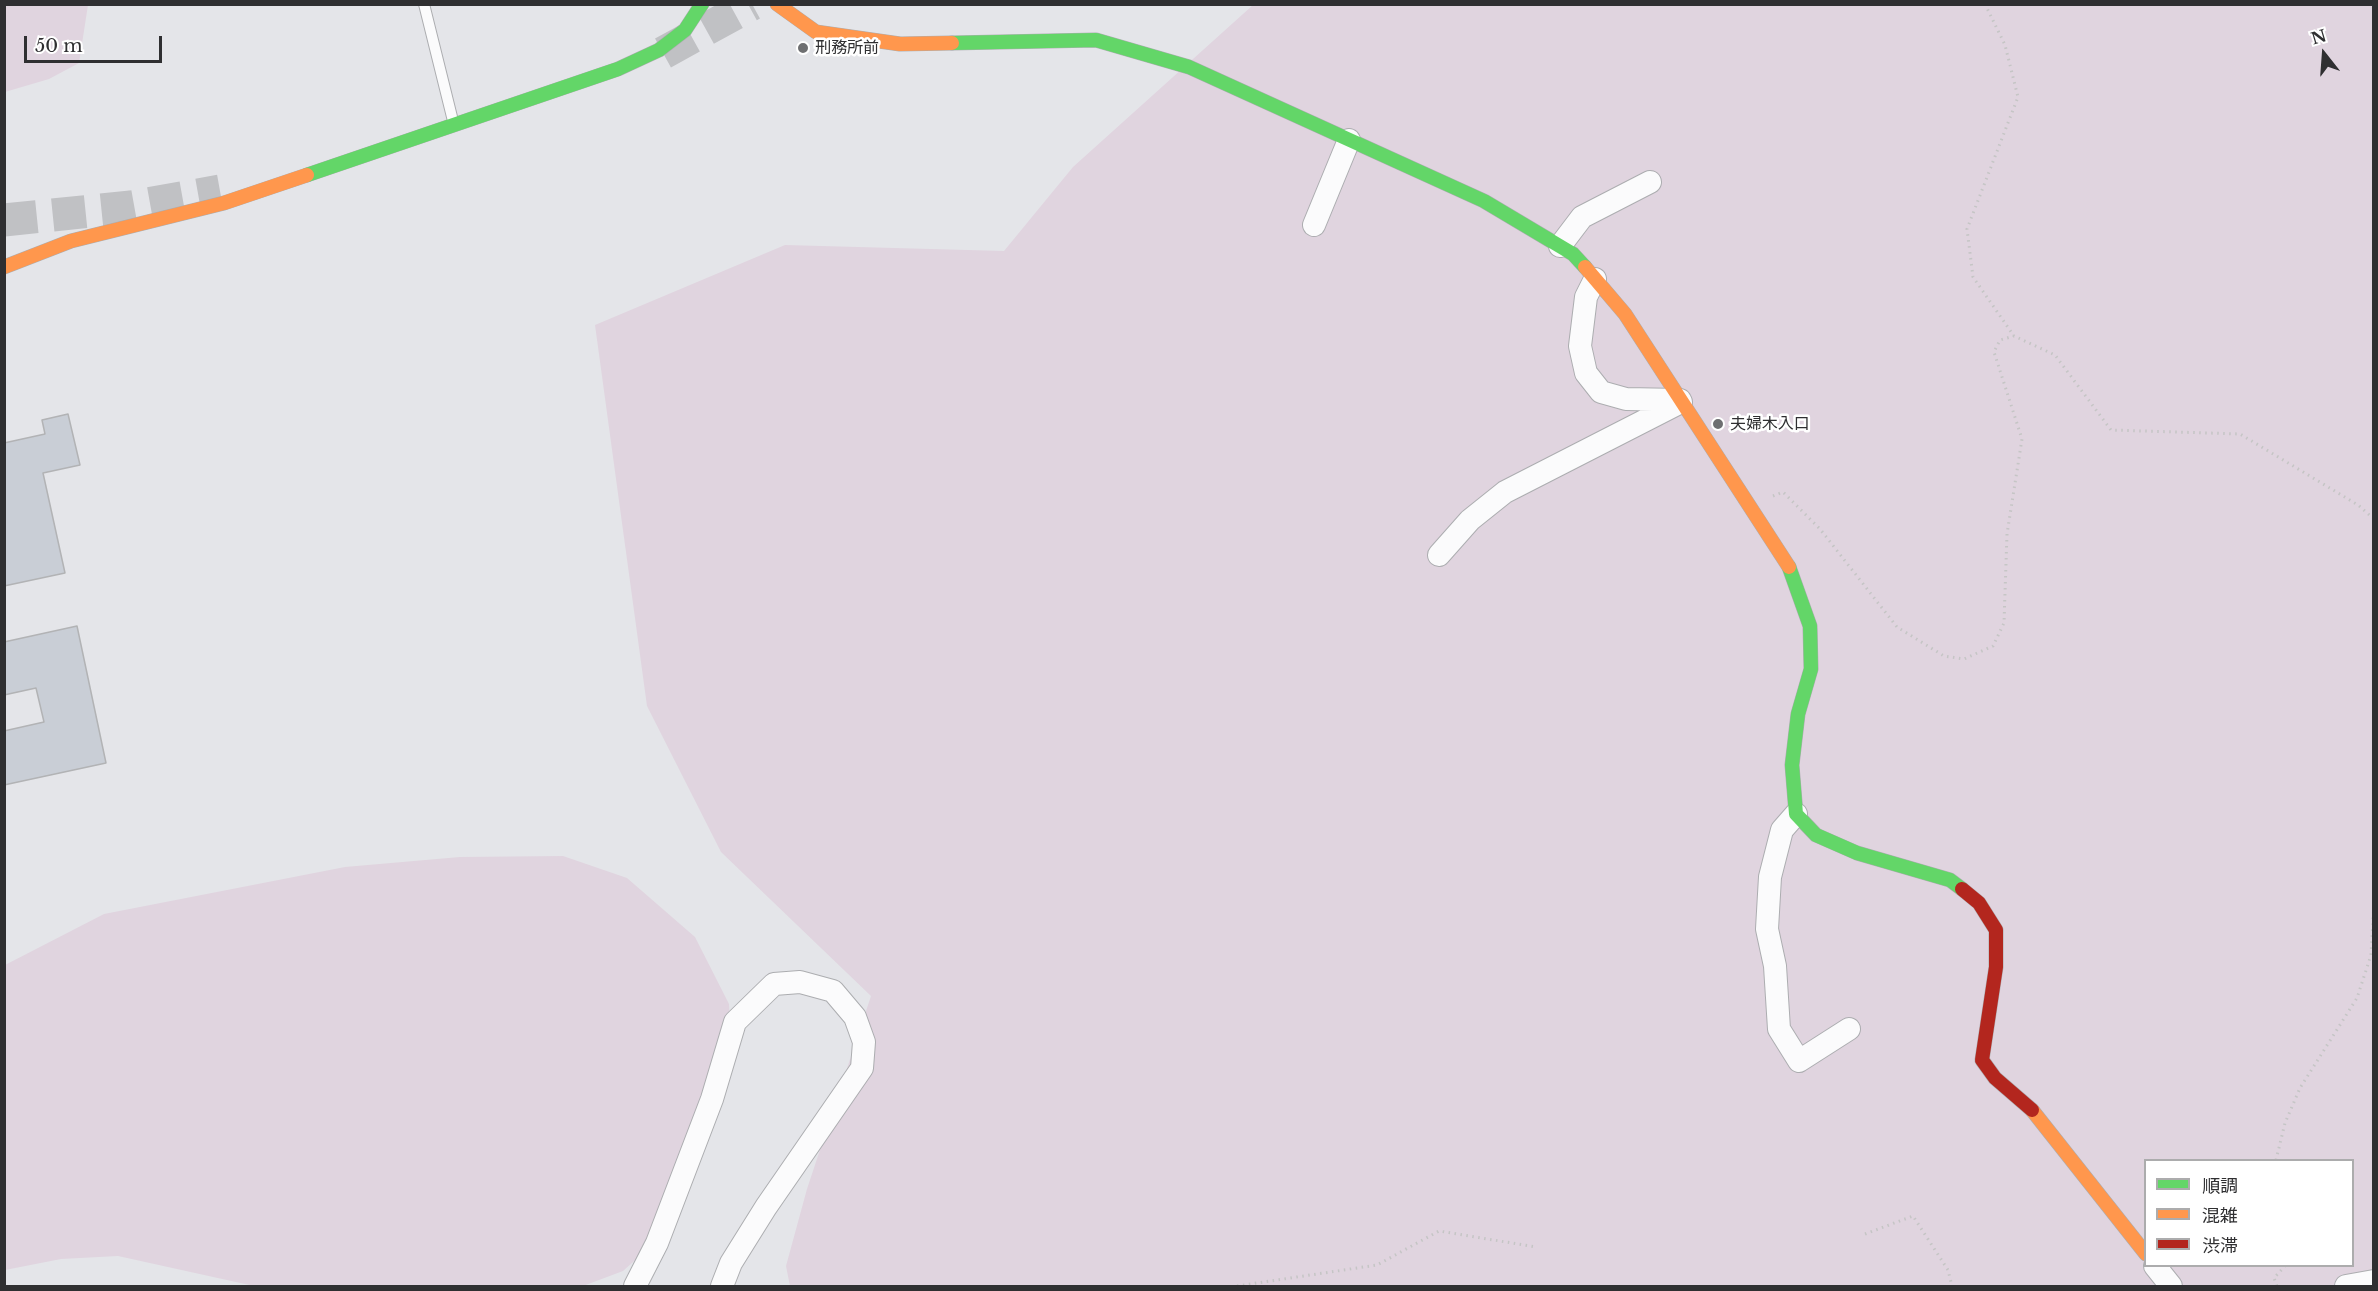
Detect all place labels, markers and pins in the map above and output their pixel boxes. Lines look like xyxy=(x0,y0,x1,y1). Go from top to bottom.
place label: 刑務所前 xyxy=(815,38,879,58)
marker: 刑務所前 xyxy=(796,41,810,55)
place label: 夫婦木入口 xyxy=(1730,414,1810,434)
marker: 夫婦木入口 xyxy=(1711,417,1725,431)

